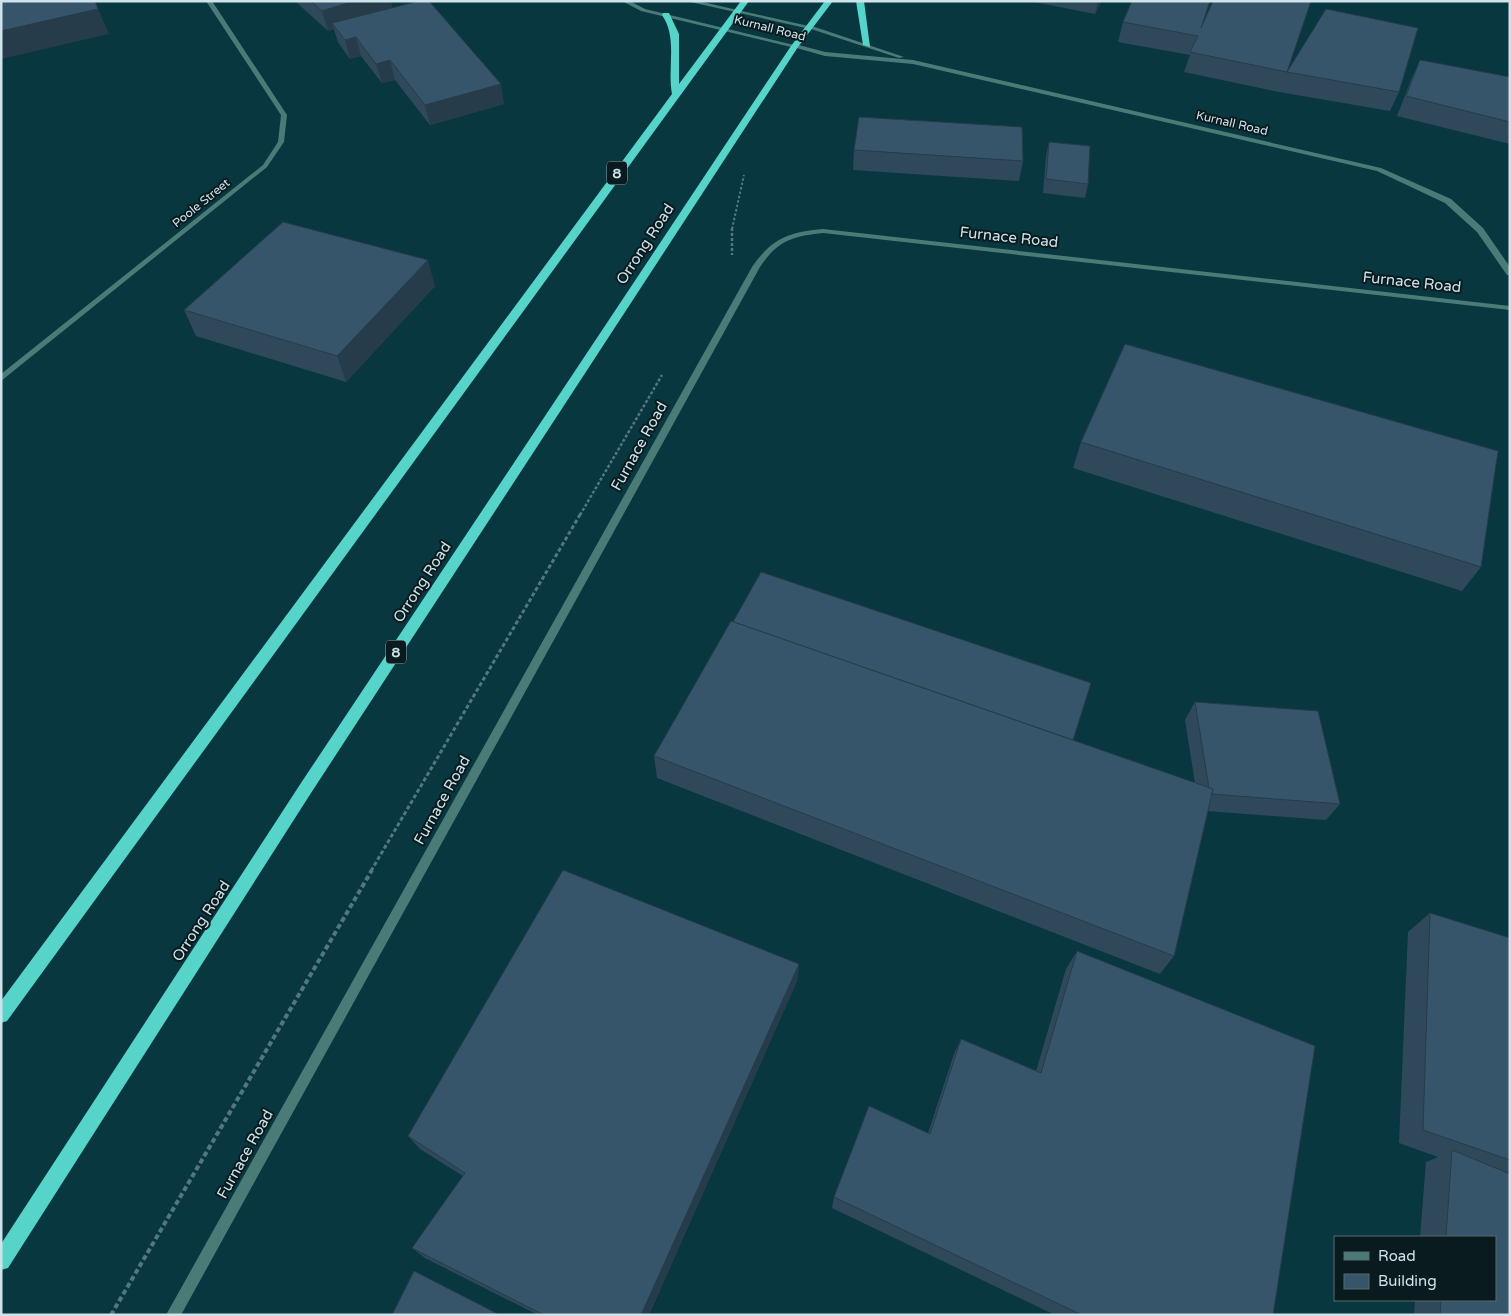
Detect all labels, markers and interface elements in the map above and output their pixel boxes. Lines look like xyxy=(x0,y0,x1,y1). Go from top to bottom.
street label: Kurnall Road xyxy=(733,12,807,44)
street label: Kurnall Road xyxy=(1195,108,1269,138)
road number: 8 xyxy=(607,162,627,184)
street label: Poole Street xyxy=(170,175,233,230)
street label: Orrong Road xyxy=(612,200,678,288)
street label: Furnace Road xyxy=(959,223,1059,251)
street label: Furnace Road xyxy=(1362,268,1462,296)
street label: Furnace Road xyxy=(607,398,671,494)
street label: Orrong Road xyxy=(389,538,455,626)
road number: 8 xyxy=(386,640,406,664)
street label: Furnace Road xyxy=(410,752,474,848)
street label: Orrong Road xyxy=(168,877,234,965)
street label: Furnace Road xyxy=(213,1106,277,1202)
legend xyxy=(1334,1236,1496,1301)
text: Road xyxy=(1378,1247,1416,1265)
text: Building xyxy=(1378,1272,1437,1290)

